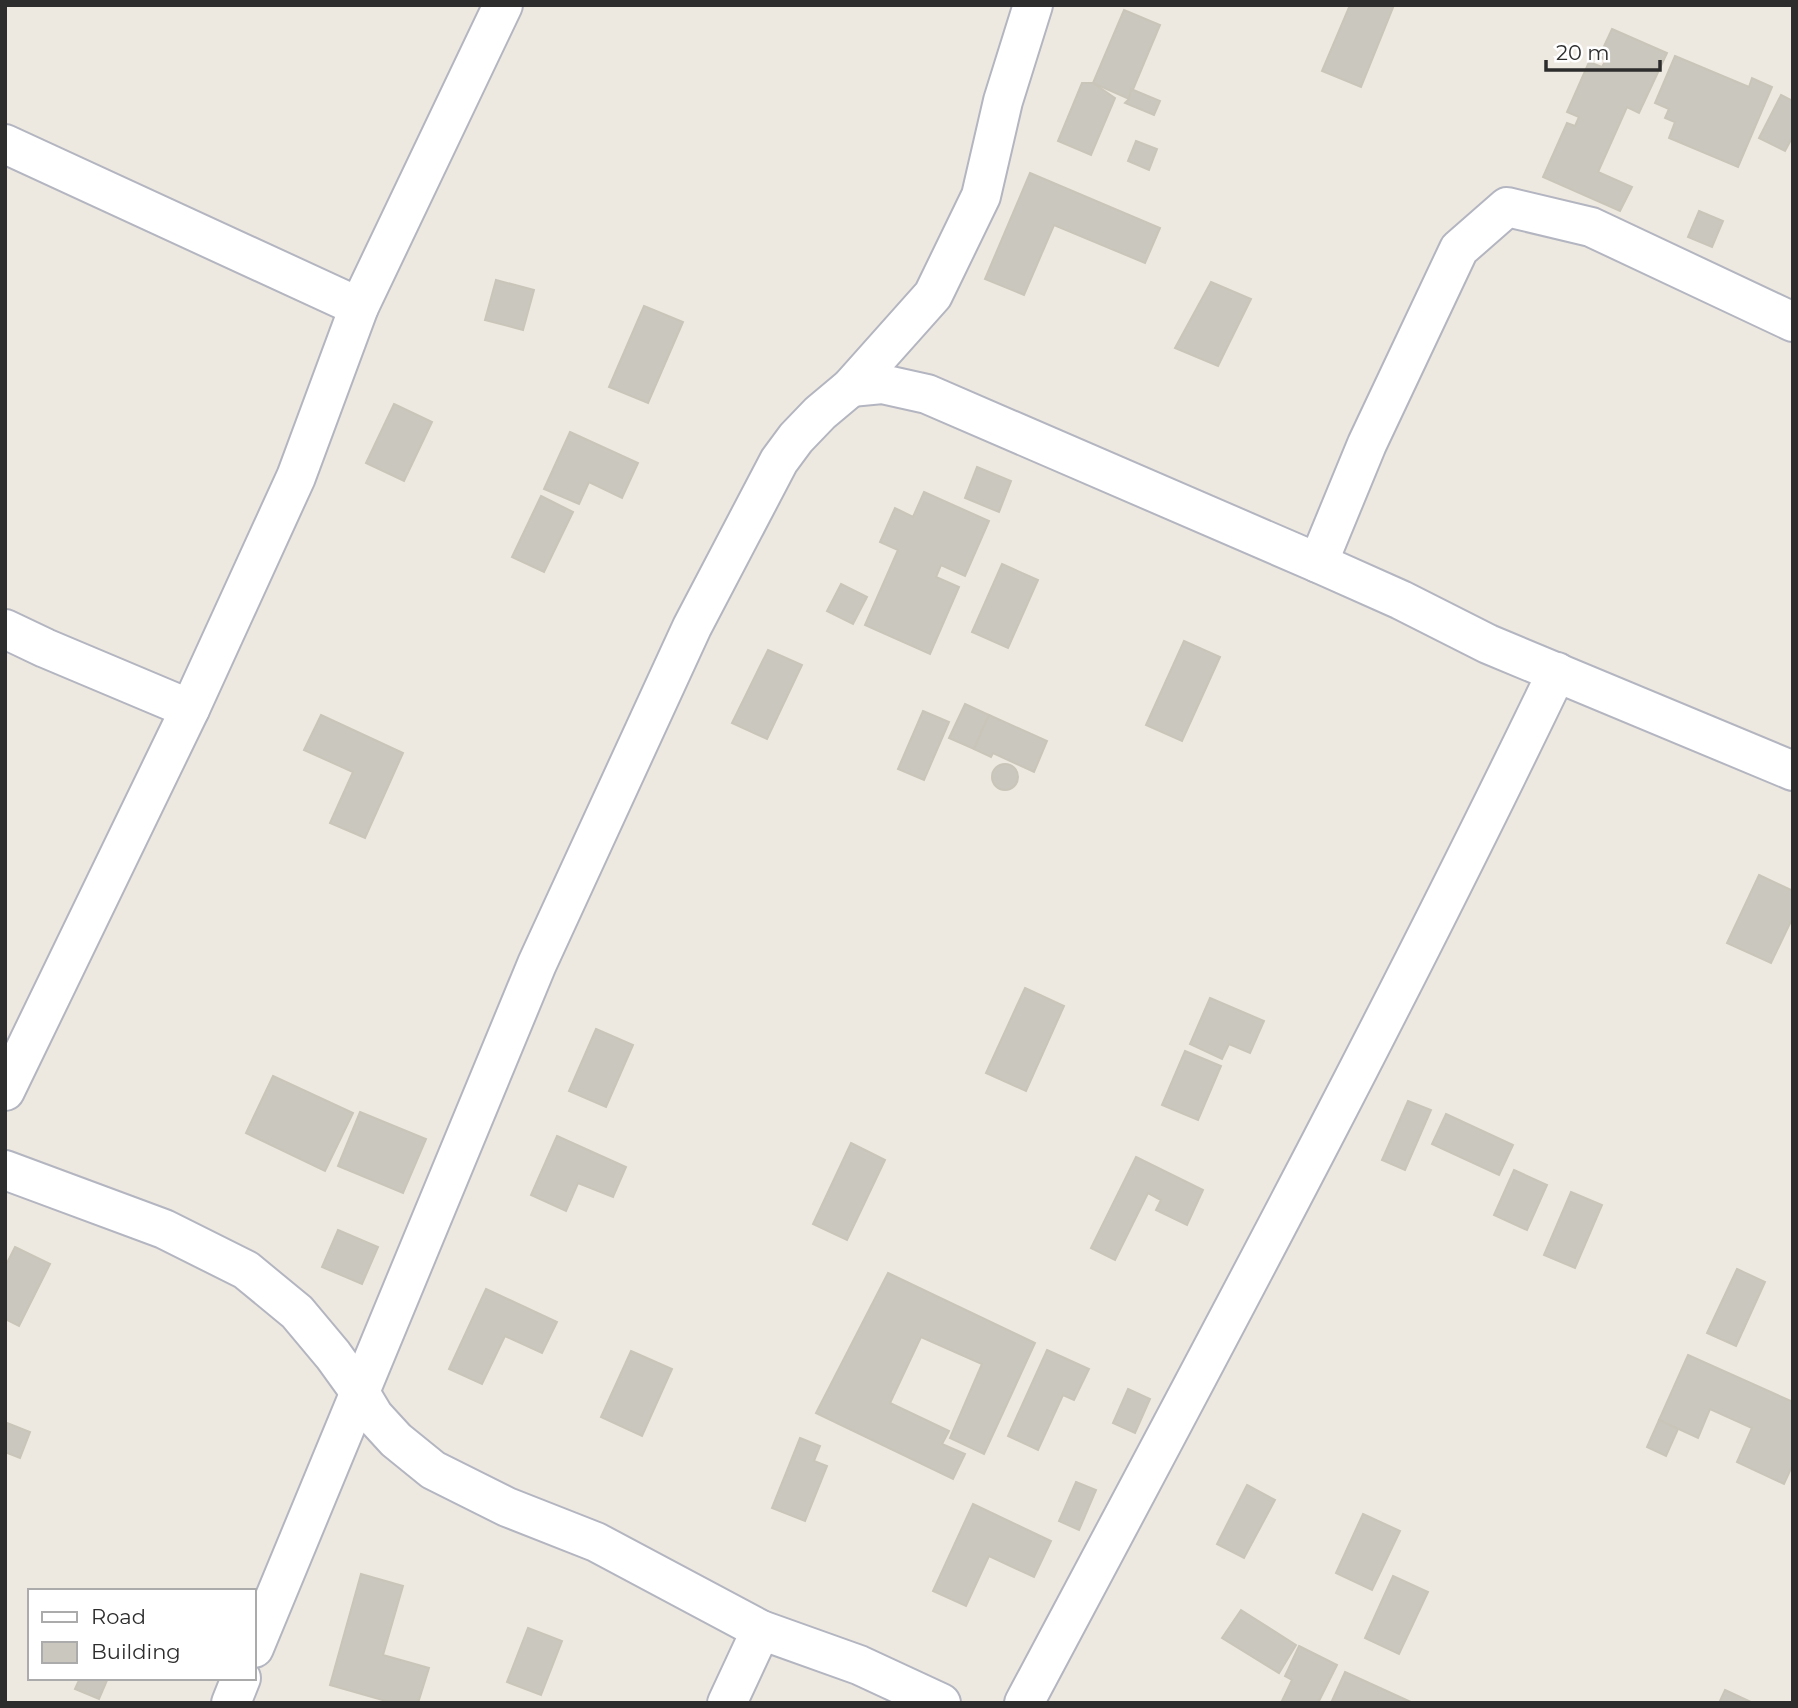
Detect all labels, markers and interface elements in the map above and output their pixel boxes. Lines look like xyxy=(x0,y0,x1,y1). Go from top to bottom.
scale bar xyxy=(1546,28,1660,72)
text: 20 m xyxy=(1556,40,1610,65)
legend xyxy=(28,1589,256,1680)
text: Road xyxy=(91,1604,146,1629)
text: Building xyxy=(91,1639,181,1664)

